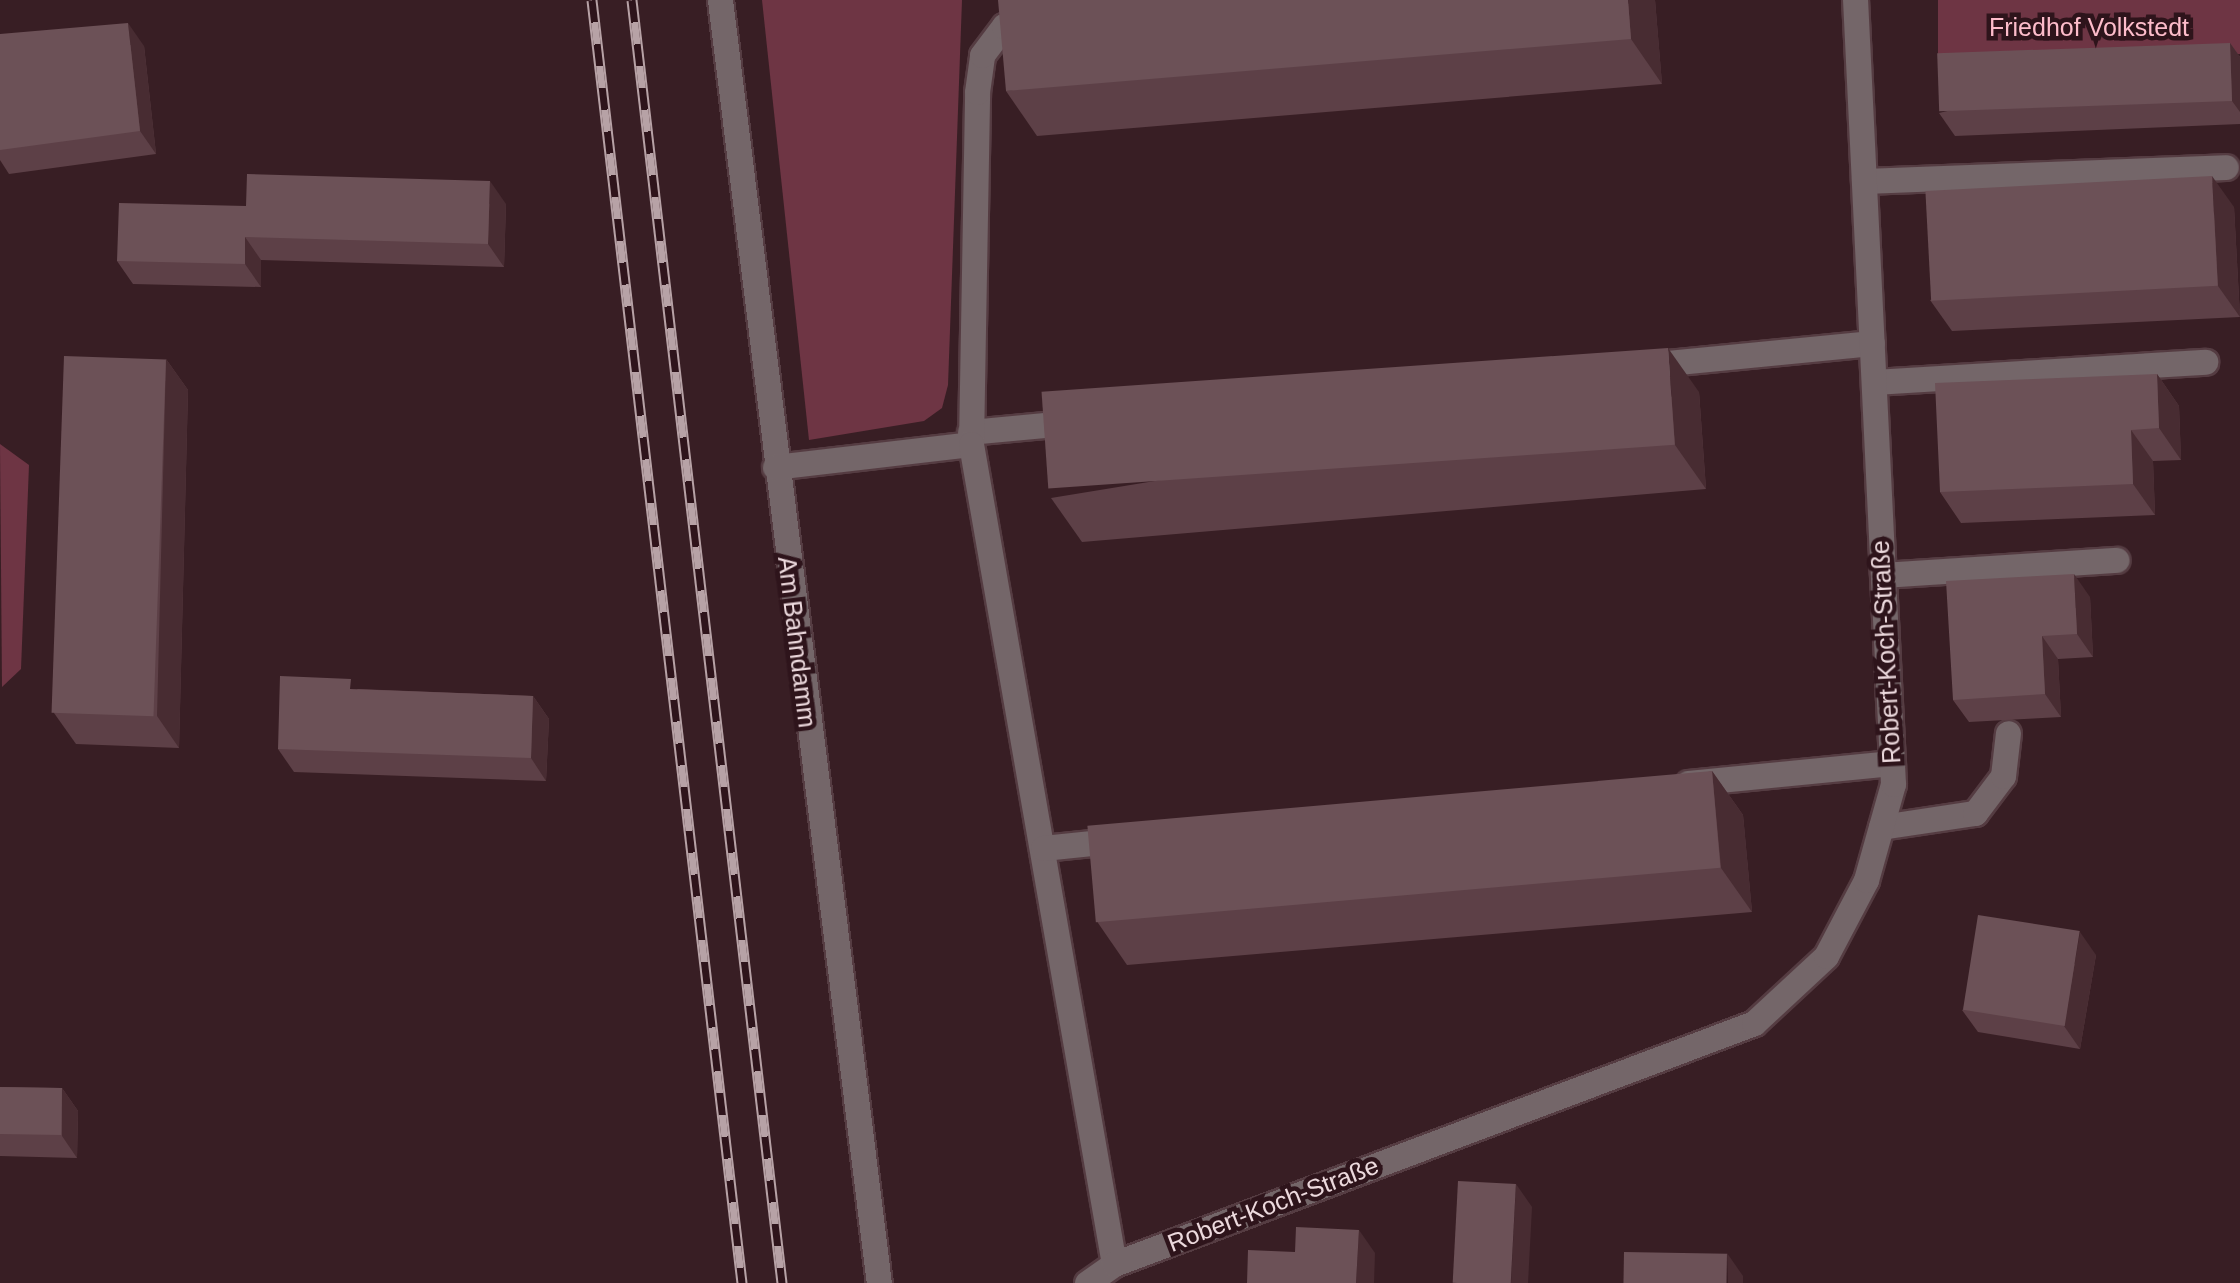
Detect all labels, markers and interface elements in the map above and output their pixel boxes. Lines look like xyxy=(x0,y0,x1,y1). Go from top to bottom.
park label: Friedhof Volkstedt xyxy=(1989,12,2189,42)
street label: Robert-Koch-Straße xyxy=(1865,540,1907,764)
street label: Am Bahndamm xyxy=(772,555,822,729)
street label: Robert-Koch-Straße xyxy=(1163,1150,1383,1258)

